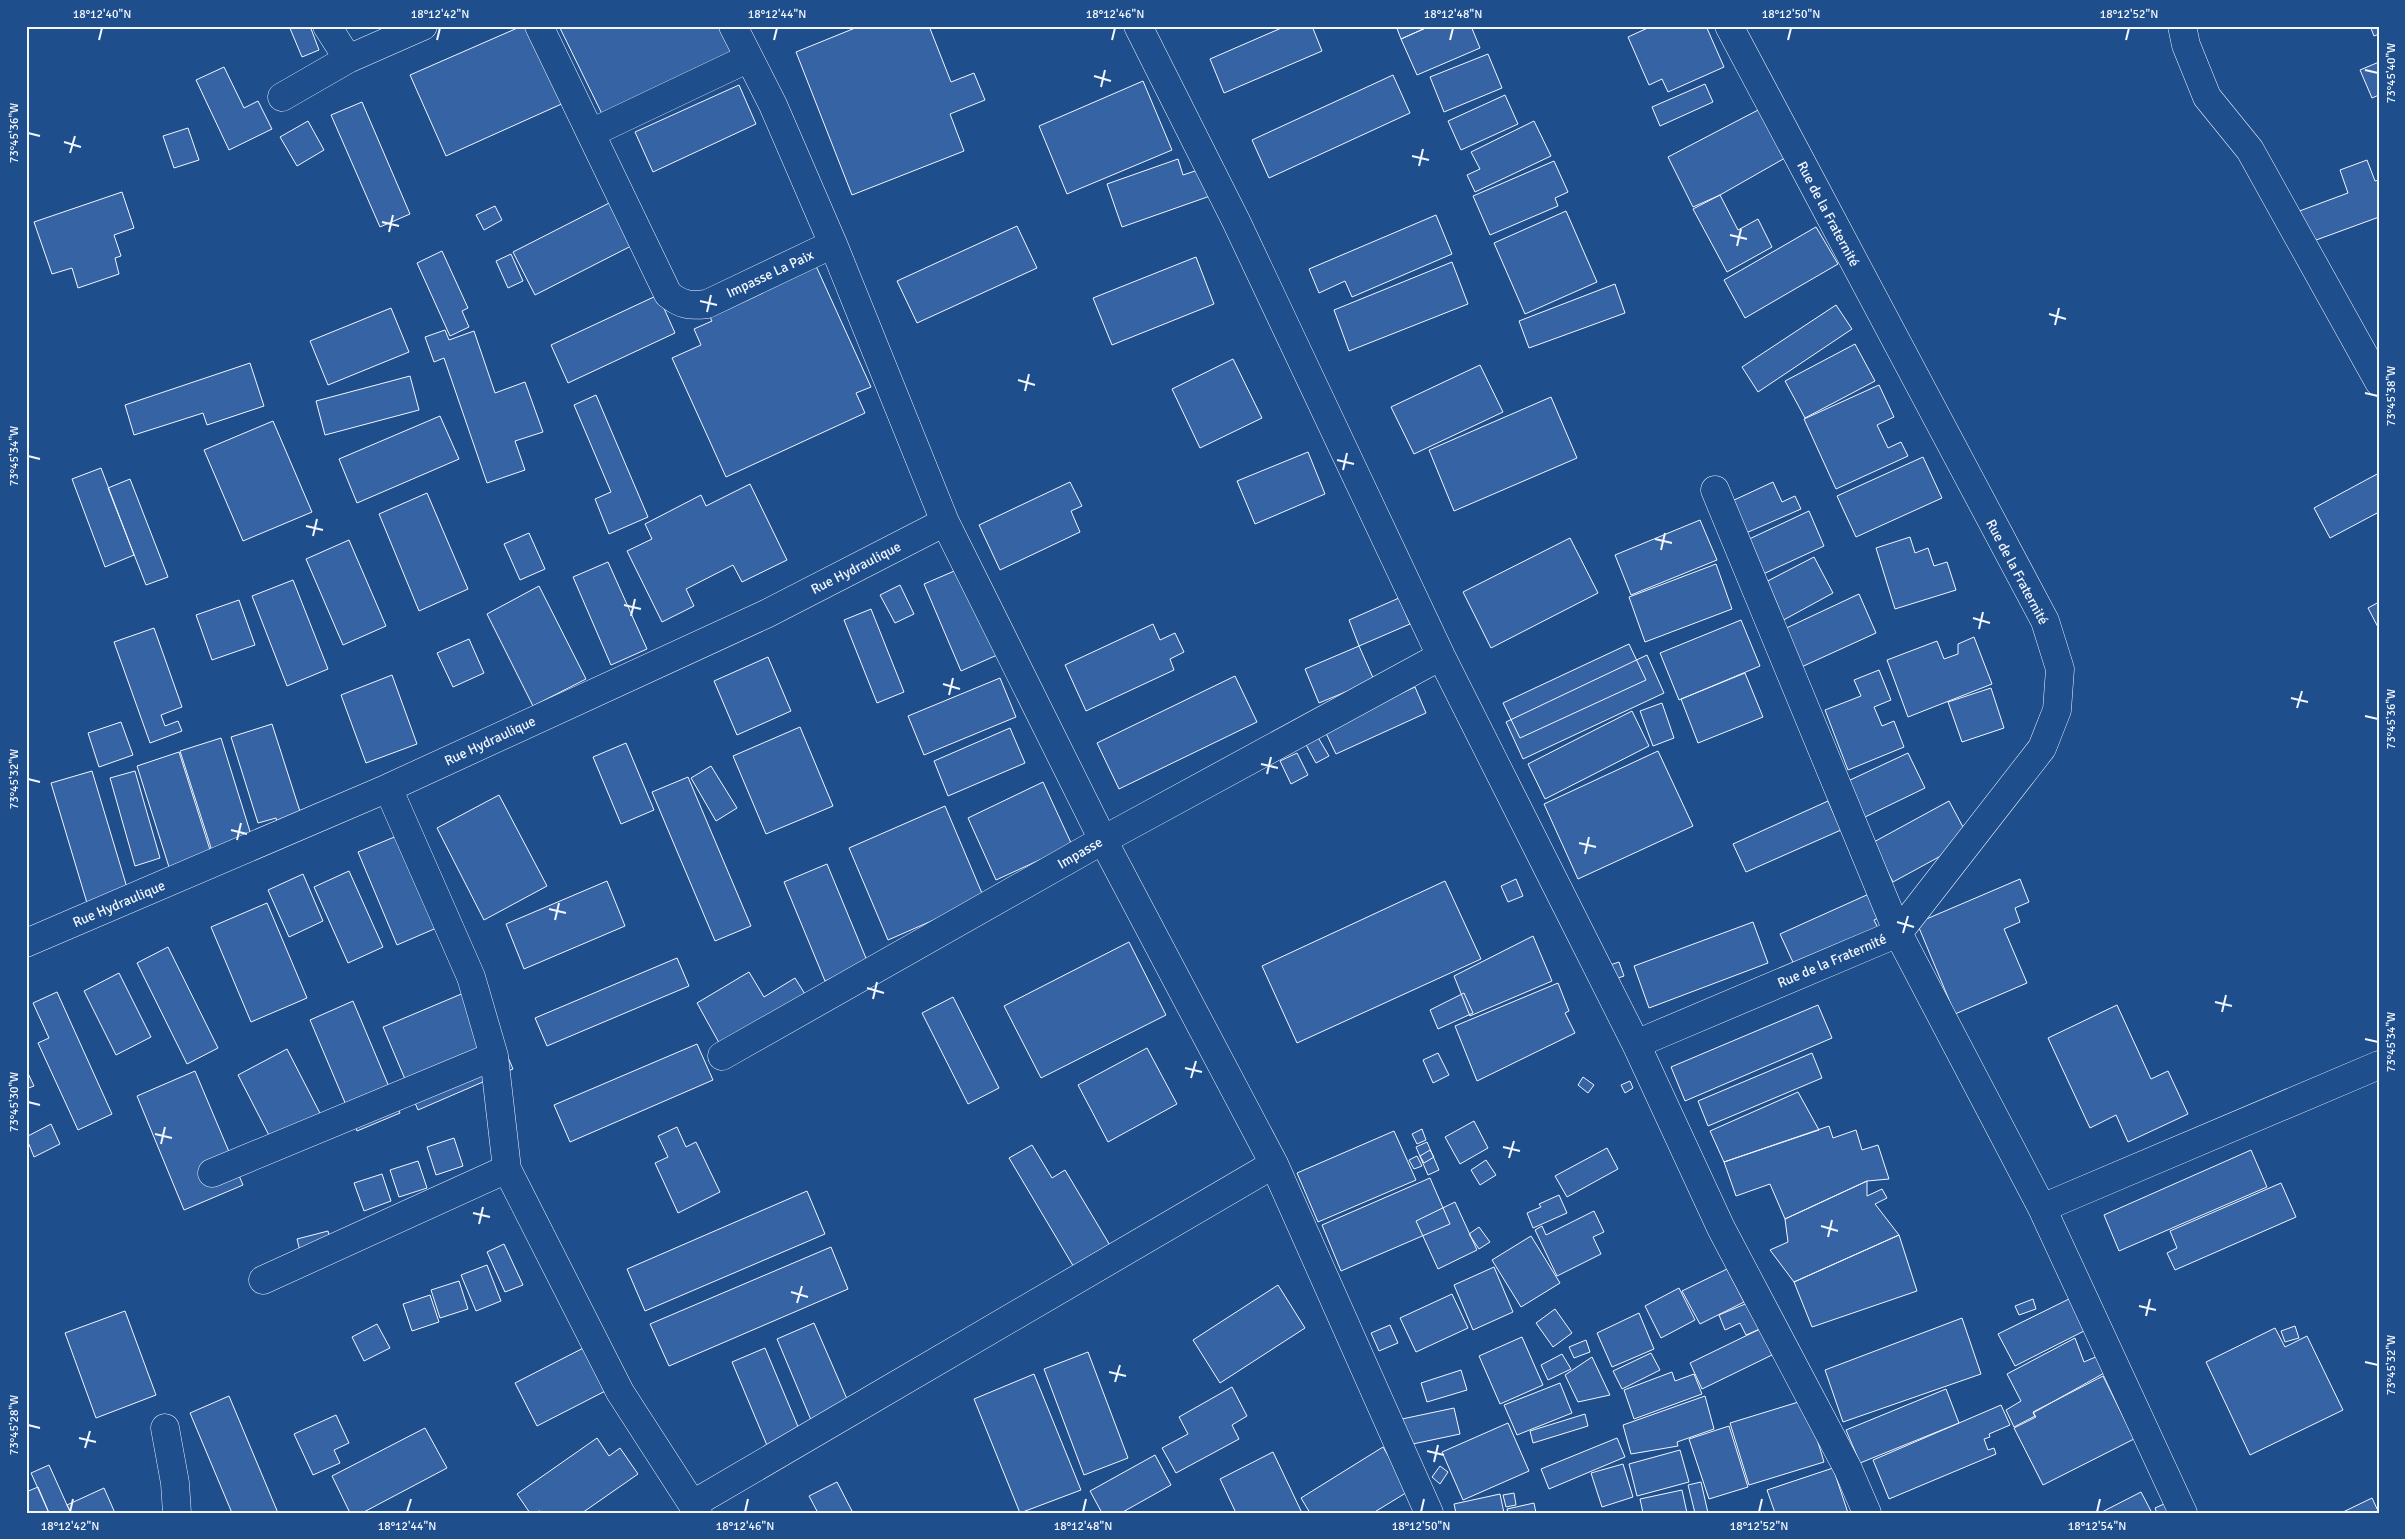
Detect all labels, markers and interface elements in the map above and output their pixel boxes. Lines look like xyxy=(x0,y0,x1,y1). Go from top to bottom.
text: 18°12'40"N xyxy=(73,7,131,22)
text: 18°12'42"N xyxy=(411,7,469,22)
text: 18°12'44"N xyxy=(748,7,806,22)
text: 18°12'46"N xyxy=(1086,7,1144,22)
text: 18°12'48"N xyxy=(1424,7,1482,22)
text: 18°12'50"N xyxy=(1762,7,1820,22)
text: 18°12'52"N xyxy=(2100,7,2158,22)
text: 73°45'40"W xyxy=(2384,43,2399,103)
text: 73°45'36"W xyxy=(7,103,22,163)
street label: Rue de la Fraternité xyxy=(1793,158,1863,270)
street label: Impasse La Paix xyxy=(724,246,817,302)
text: 73°45'38"W xyxy=(2384,366,2399,426)
text: 73°45'34"W xyxy=(7,426,22,486)
street label: Rue de la Fraternité xyxy=(1982,516,2052,628)
street label: Rue Hydraulique xyxy=(808,538,904,598)
text: 73°45'36"W xyxy=(2384,689,2399,749)
street label: Rue Hydraulique xyxy=(442,712,538,770)
text: 73°45'32"W xyxy=(7,749,22,809)
street label: Impasse xyxy=(1055,833,1105,873)
street label: Rue Hydraulique xyxy=(70,877,168,931)
street label: Rue de la Fraternité xyxy=(1775,930,1889,992)
text: 73°45'34"W xyxy=(2384,1012,2399,1072)
text: 73°45'30"W xyxy=(7,1072,22,1132)
text: 73°45'32"W xyxy=(2384,1335,2399,1395)
text: 73°45'28"W xyxy=(7,1395,22,1455)
text: 18°12'42"N xyxy=(41,1519,99,1534)
text: 18°12'44"N xyxy=(378,1519,436,1534)
text: 18°12'46"N xyxy=(716,1519,774,1534)
text: 18°12'48"N xyxy=(1054,1519,1112,1534)
text: 18°12'50"N xyxy=(1392,1519,1450,1534)
text: 18°12'52"N xyxy=(1730,1519,1788,1534)
text: 18°12'54"N xyxy=(2068,1519,2126,1534)

